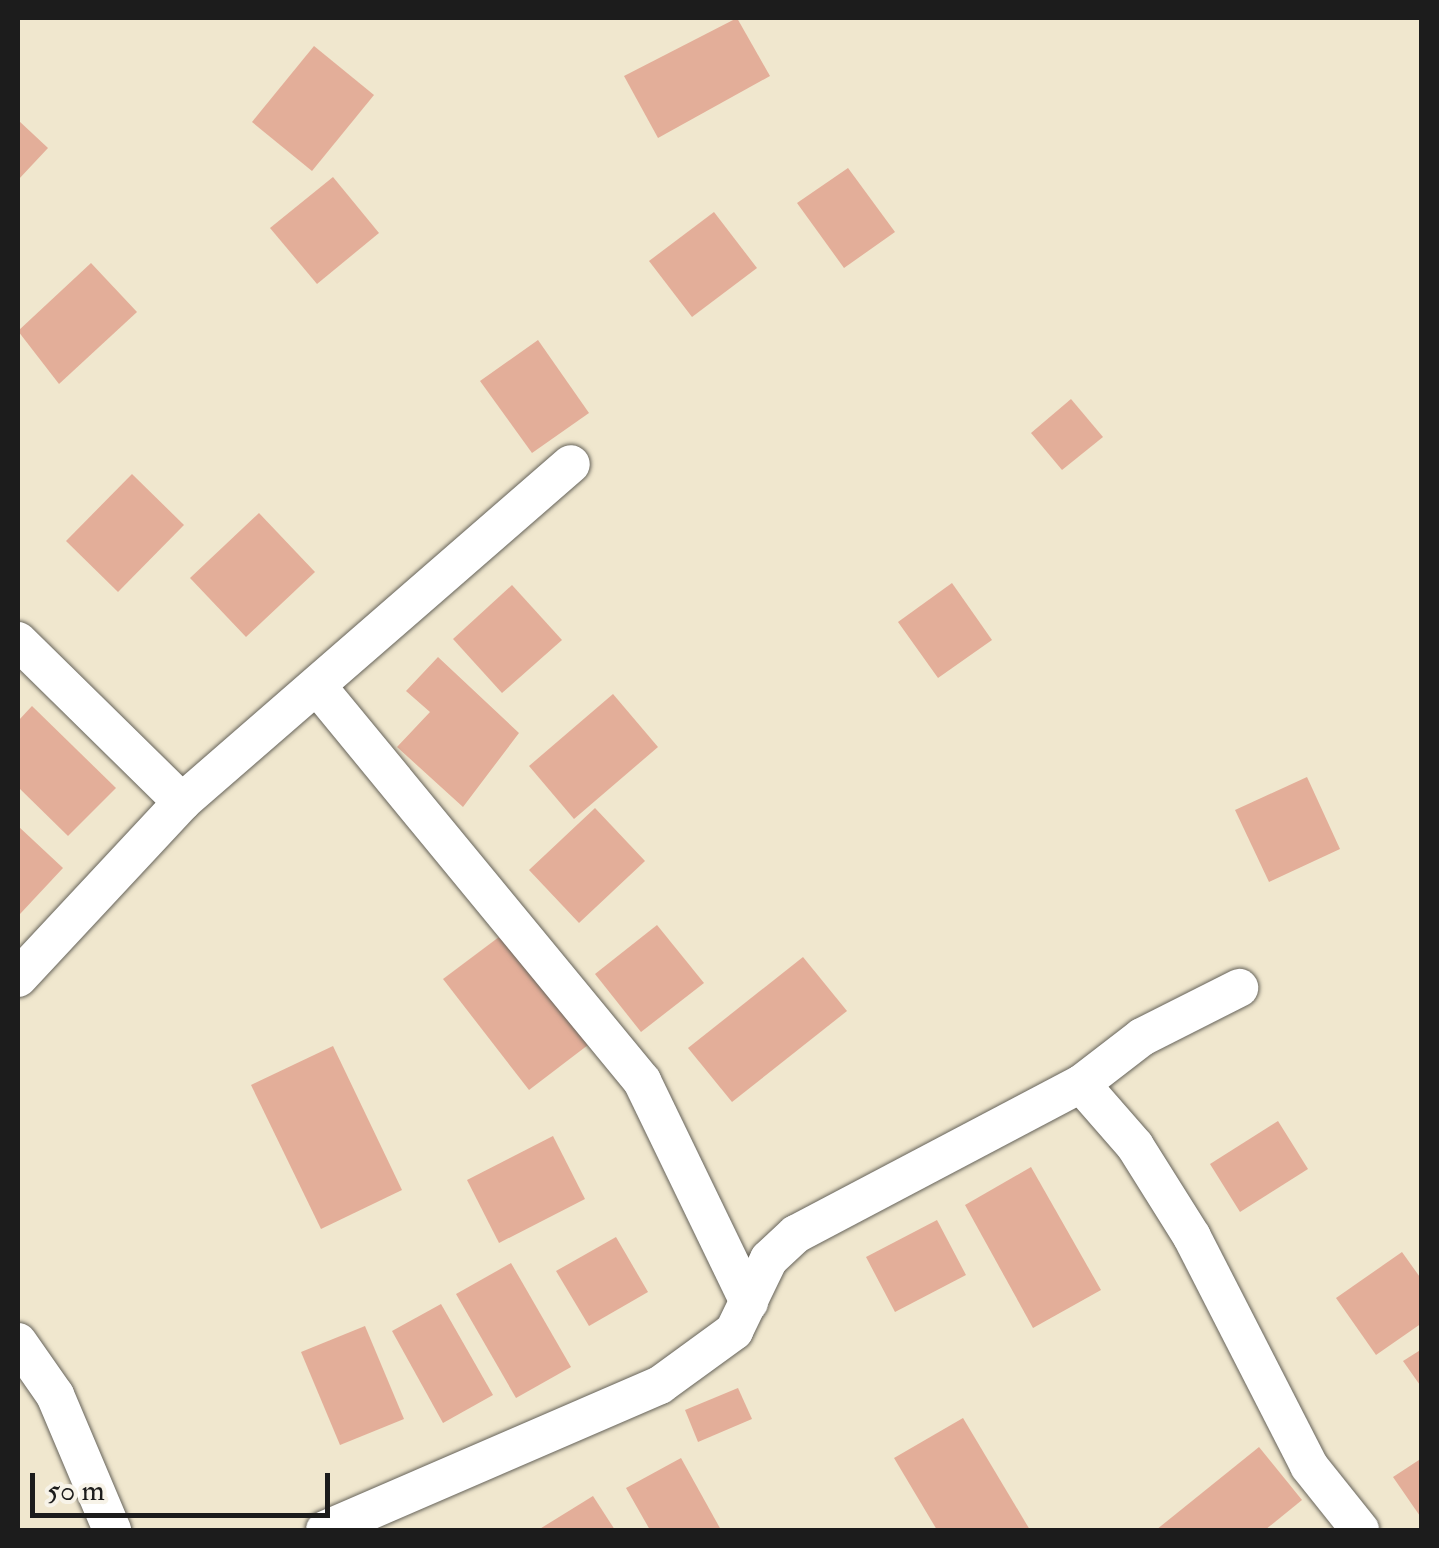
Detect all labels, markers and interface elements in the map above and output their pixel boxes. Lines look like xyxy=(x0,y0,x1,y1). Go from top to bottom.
scale bar xyxy=(35,1453,335,1515)
text: 50 m xyxy=(47,1472,105,1509)

